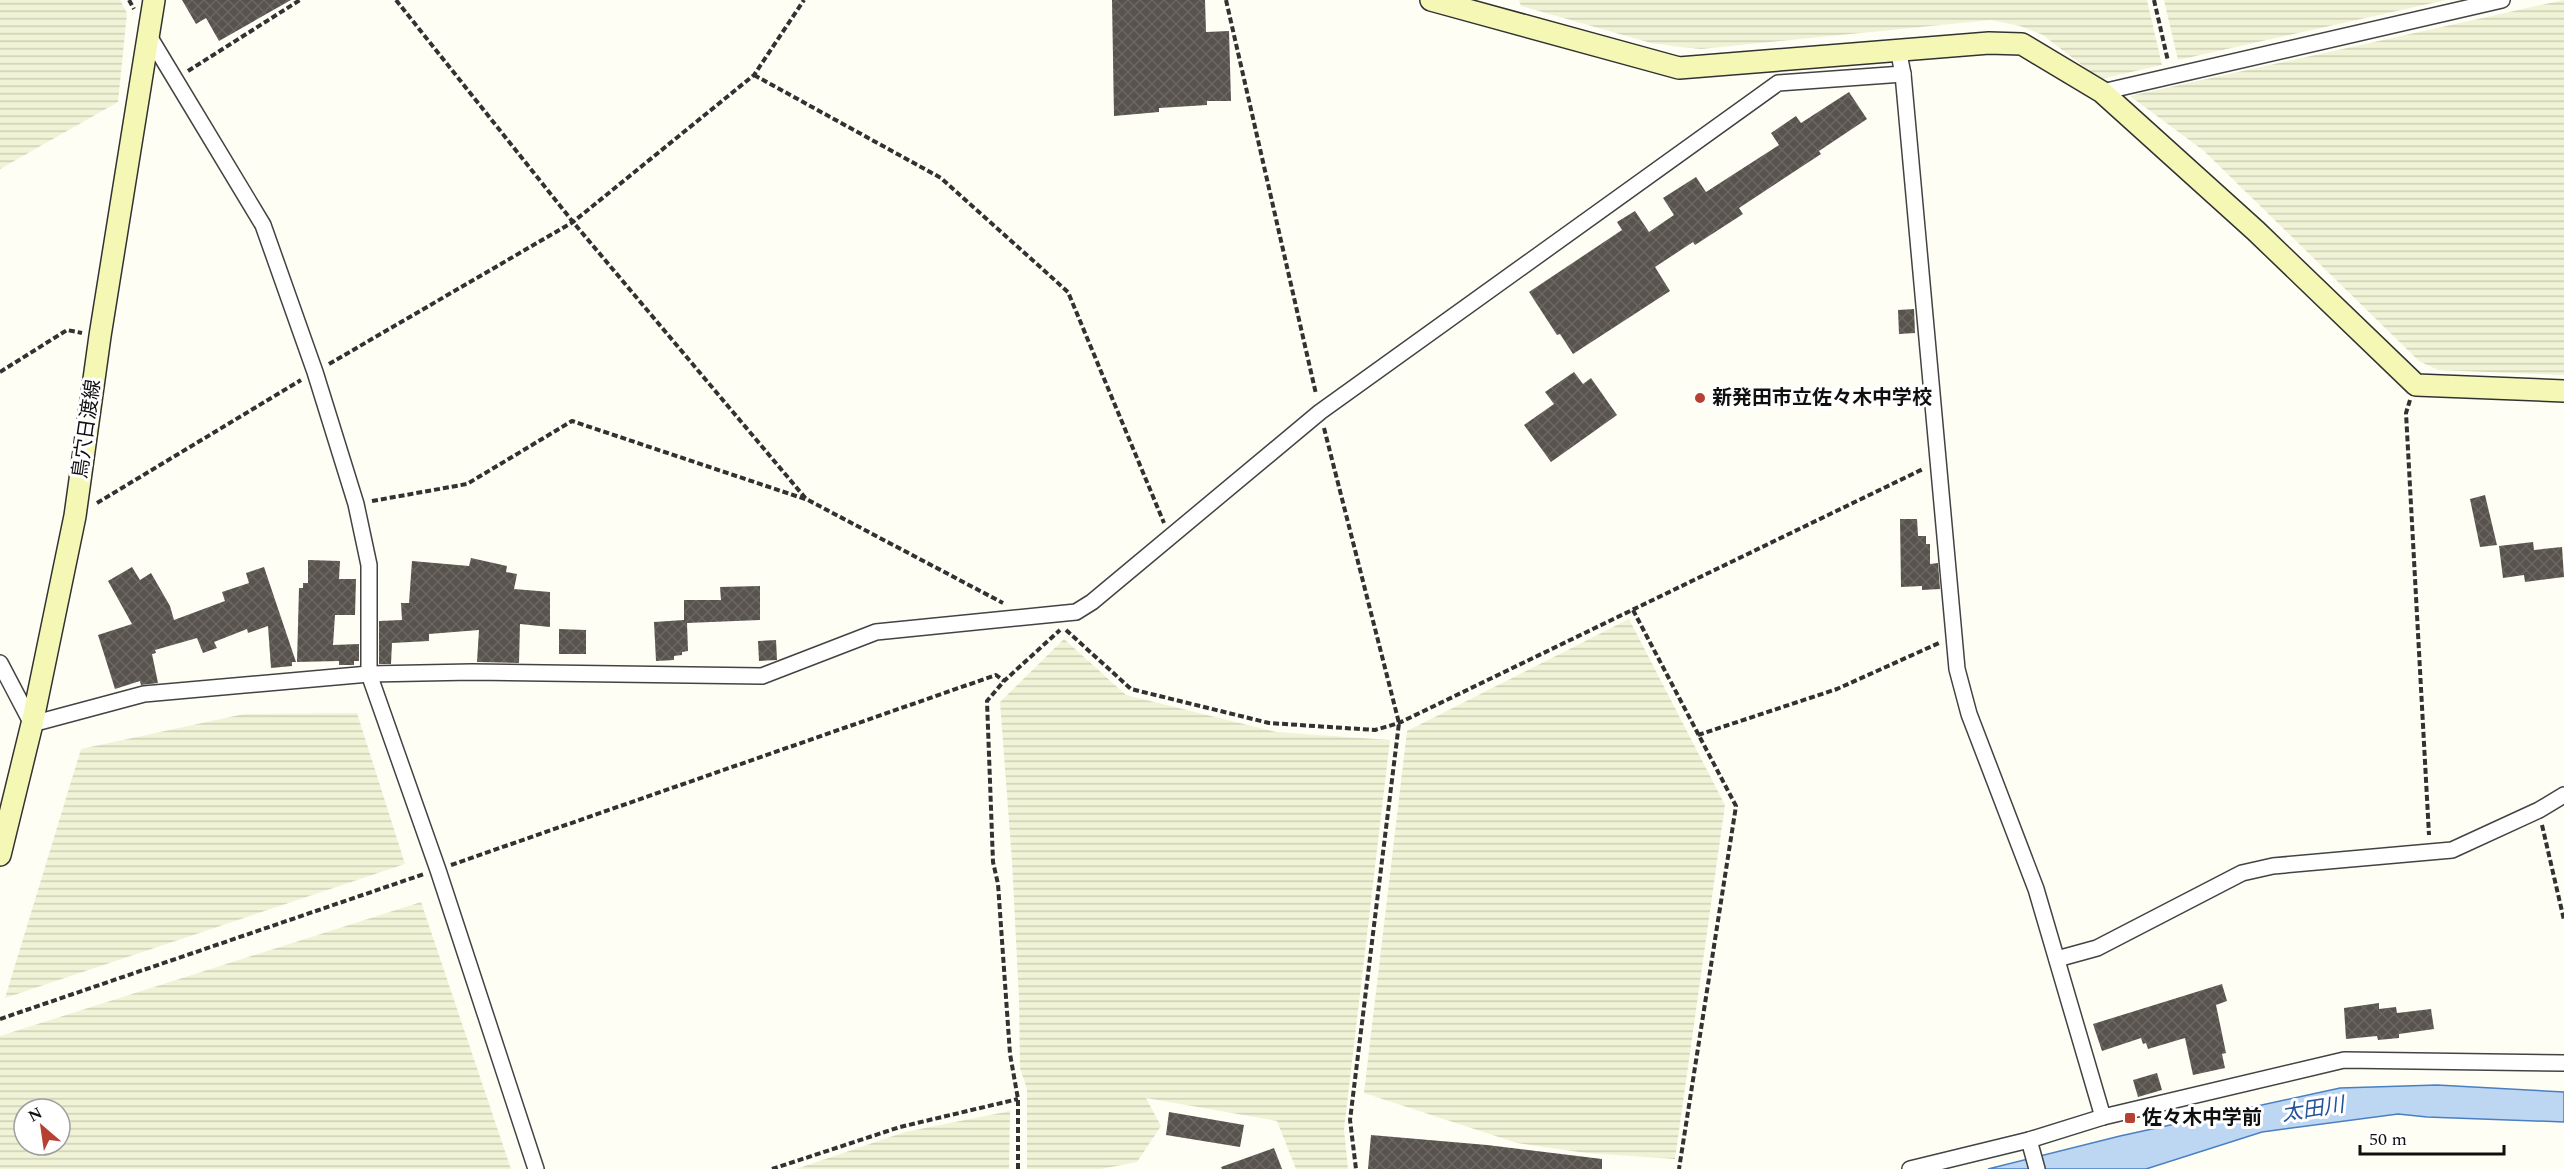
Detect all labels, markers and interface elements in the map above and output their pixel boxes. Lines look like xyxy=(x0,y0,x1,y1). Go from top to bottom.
street label: 鳥穴日渡線 xyxy=(65,377,109,481)
place label: 新発田市立佐々木中学校 xyxy=(1712,383,1932,413)
marker: 新発田市立佐々木中学校 xyxy=(1693,391,1707,405)
water label: 太田川 xyxy=(2279,1089,2349,1131)
north arrow xyxy=(12,1097,72,1157)
text: N xyxy=(24,1101,47,1128)
place label: 佐々木中学前 xyxy=(2142,1103,2262,1133)
marker: 佐々木中学前 xyxy=(2123,1111,2137,1125)
scale bar xyxy=(2360,1118,2504,1156)
text: 50 m xyxy=(2369,1126,2407,1153)

